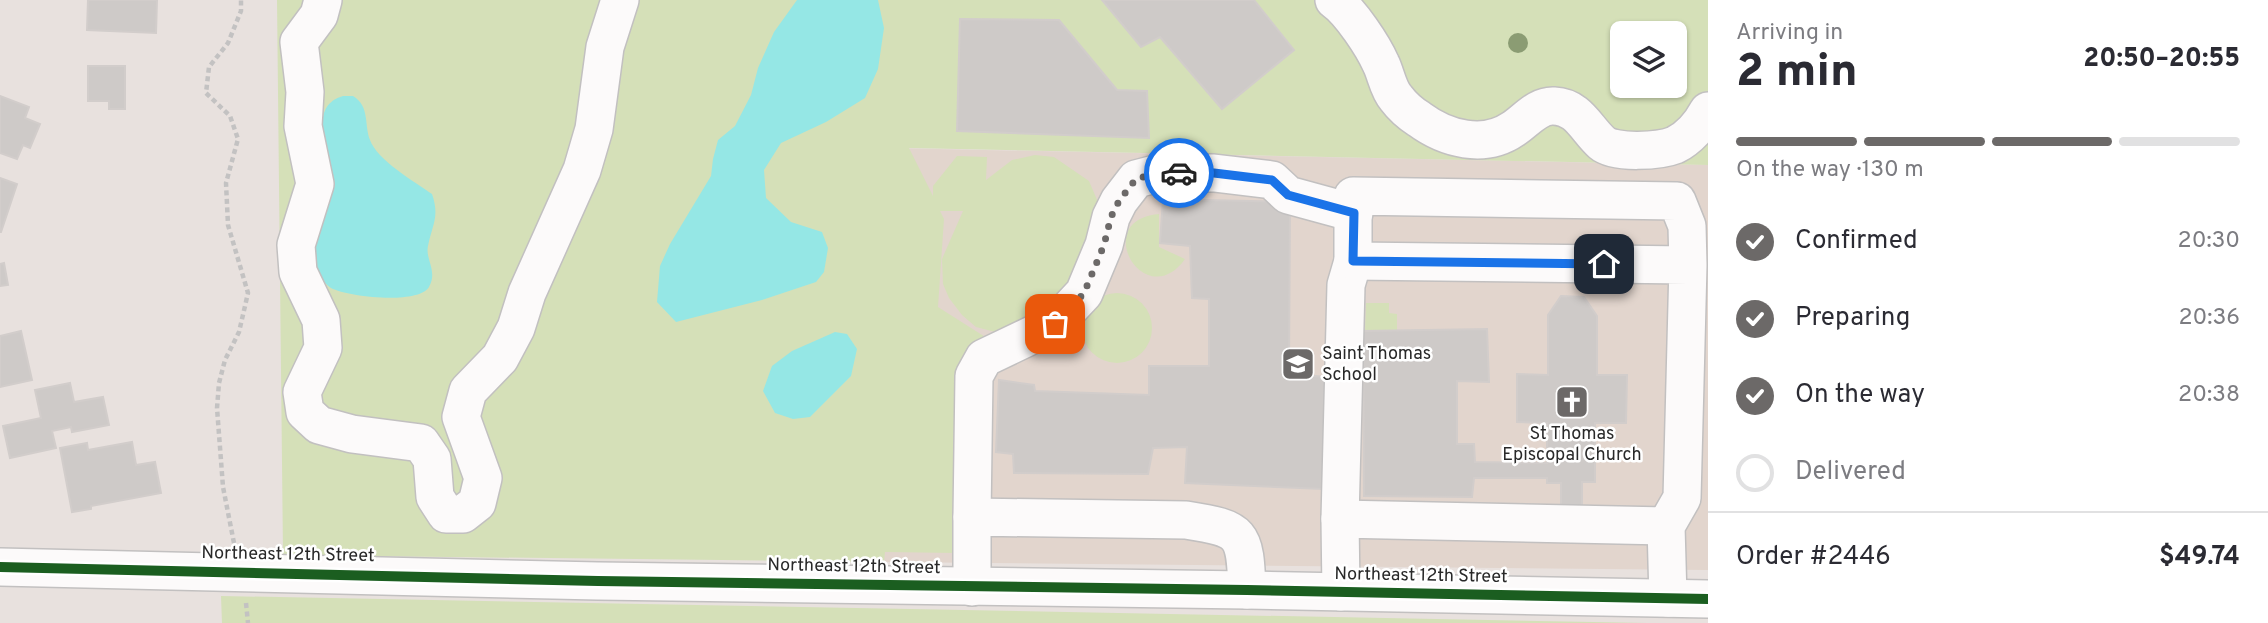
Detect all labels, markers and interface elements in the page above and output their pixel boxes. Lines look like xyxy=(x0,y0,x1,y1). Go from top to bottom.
text: Arriving in xyxy=(1736,19,1843,48)
map controls xyxy=(1610,21,1687,98)
button: layers xyxy=(1610,21,1687,98)
text: 20:50–20:55 xyxy=(2083,43,2240,76)
text: 2 min xyxy=(1736,44,1858,103)
courier xyxy=(1144,138,1214,208)
icon: car xyxy=(1160,154,1198,192)
text: On the way · 130 m xyxy=(1736,156,1924,185)
icon: check xyxy=(1736,223,1774,261)
text: Confirmed xyxy=(1795,225,1918,258)
text: 20:30 xyxy=(2178,227,2240,256)
pin xyxy=(1574,234,1634,294)
icon: home xyxy=(1585,245,1623,283)
pin xyxy=(1025,294,1085,354)
icon: check xyxy=(1736,300,1774,338)
text: Preparing xyxy=(1795,302,1910,335)
text: 20:36 xyxy=(2178,304,2240,333)
icon: bag xyxy=(1036,305,1074,343)
place label: Saint Thomas School xyxy=(1322,343,1431,387)
school or university icon: Saint Thomas School xyxy=(1279,345,1317,383)
icon: check xyxy=(1736,377,1774,415)
text: On the way xyxy=(1795,379,1925,412)
text: 20:38 xyxy=(2178,381,2240,410)
church icon: St Thomas Episcopal Church xyxy=(1553,383,1591,421)
place label: St Thomas Episcopal Church xyxy=(1502,423,1642,467)
text: Delivered xyxy=(1795,456,1906,489)
text: Order #2446 xyxy=(1736,541,1891,574)
text: $49.74 xyxy=(2159,541,2240,574)
street label: Northeast 12th Street xyxy=(201,542,375,568)
street label: Northeast 12th Street xyxy=(767,554,941,580)
street label: Northeast 12th Street xyxy=(1334,563,1508,589)

